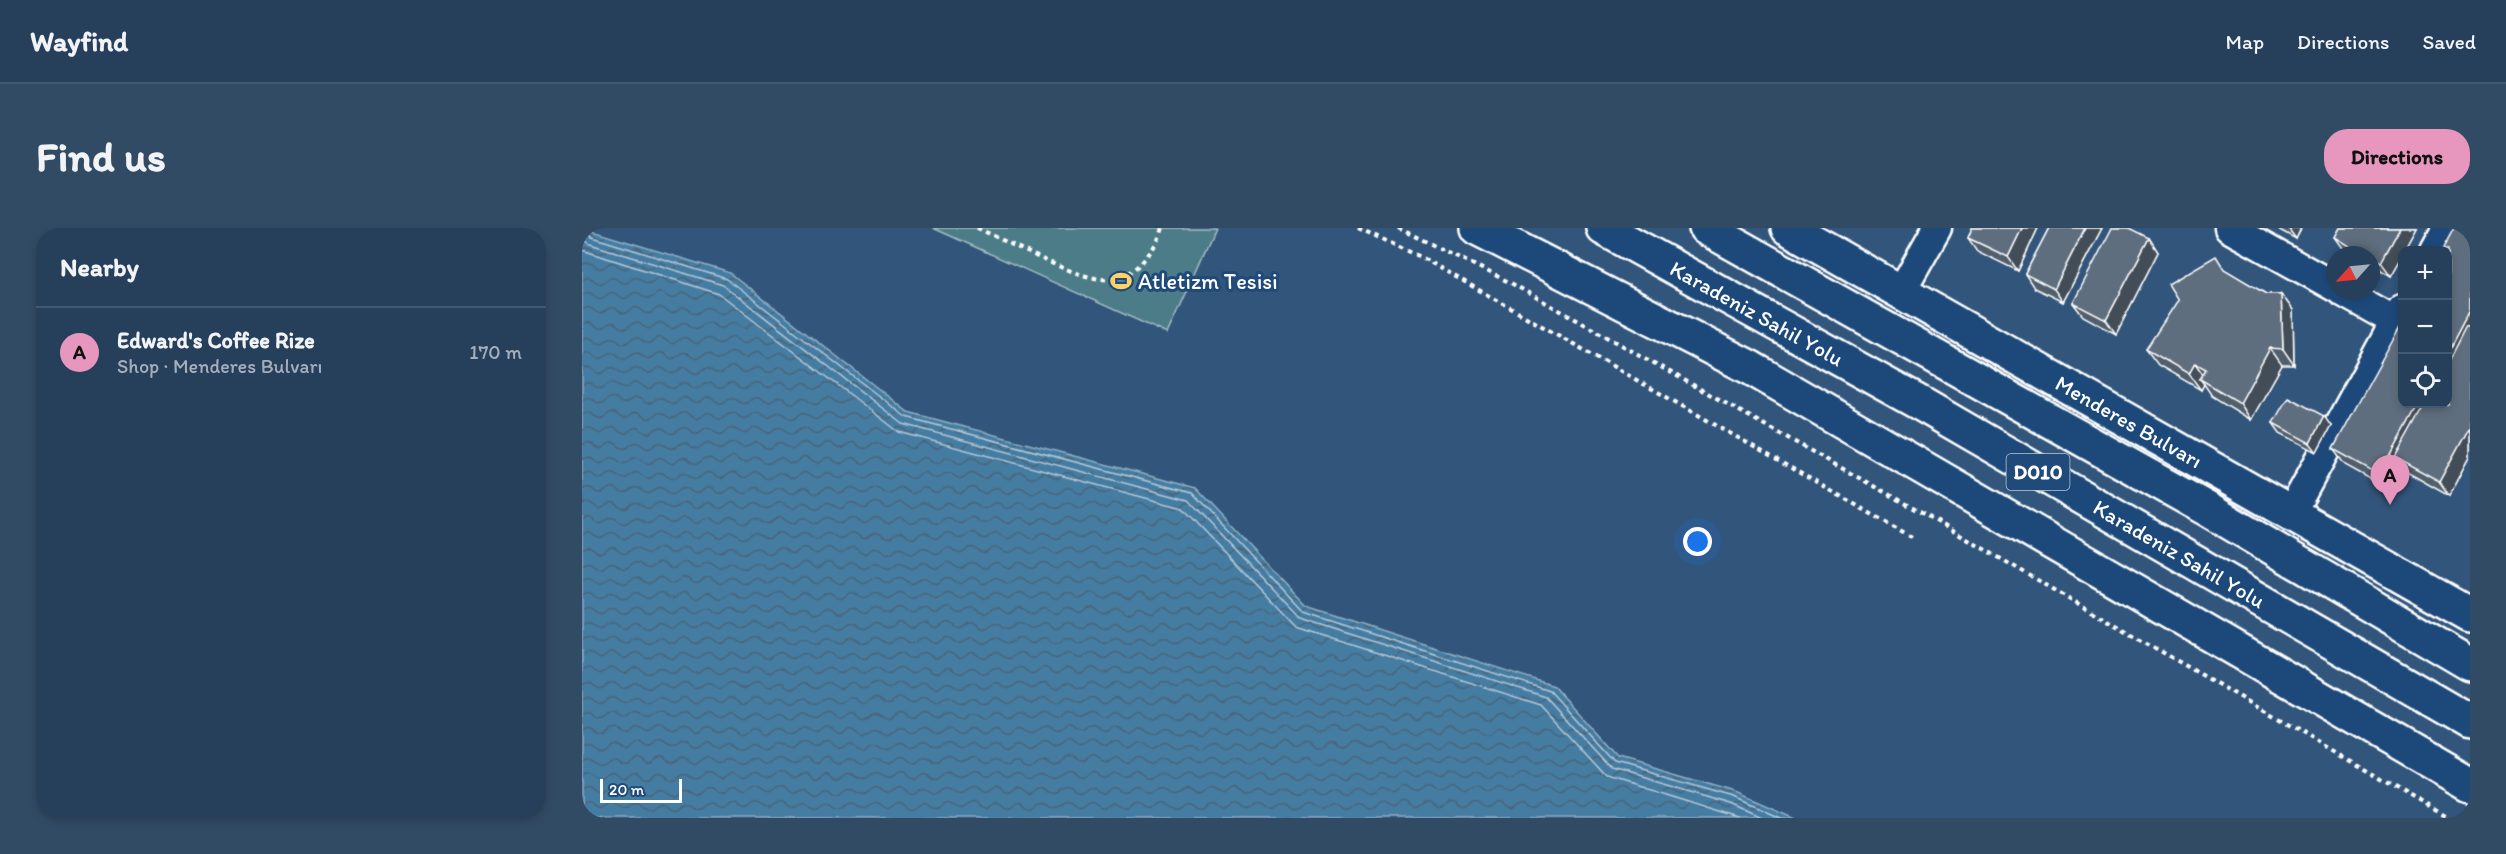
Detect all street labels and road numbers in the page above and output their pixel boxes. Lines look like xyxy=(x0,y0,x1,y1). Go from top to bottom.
street label: Karadeniz Sahil Yolu xyxy=(1665,255,1848,372)
street label: Menderes Bulvarı xyxy=(2050,370,2207,474)
road number: D010 xyxy=(2006,454,2070,490)
street label: Karadeniz Sahil Yolu xyxy=(2088,494,2270,614)

